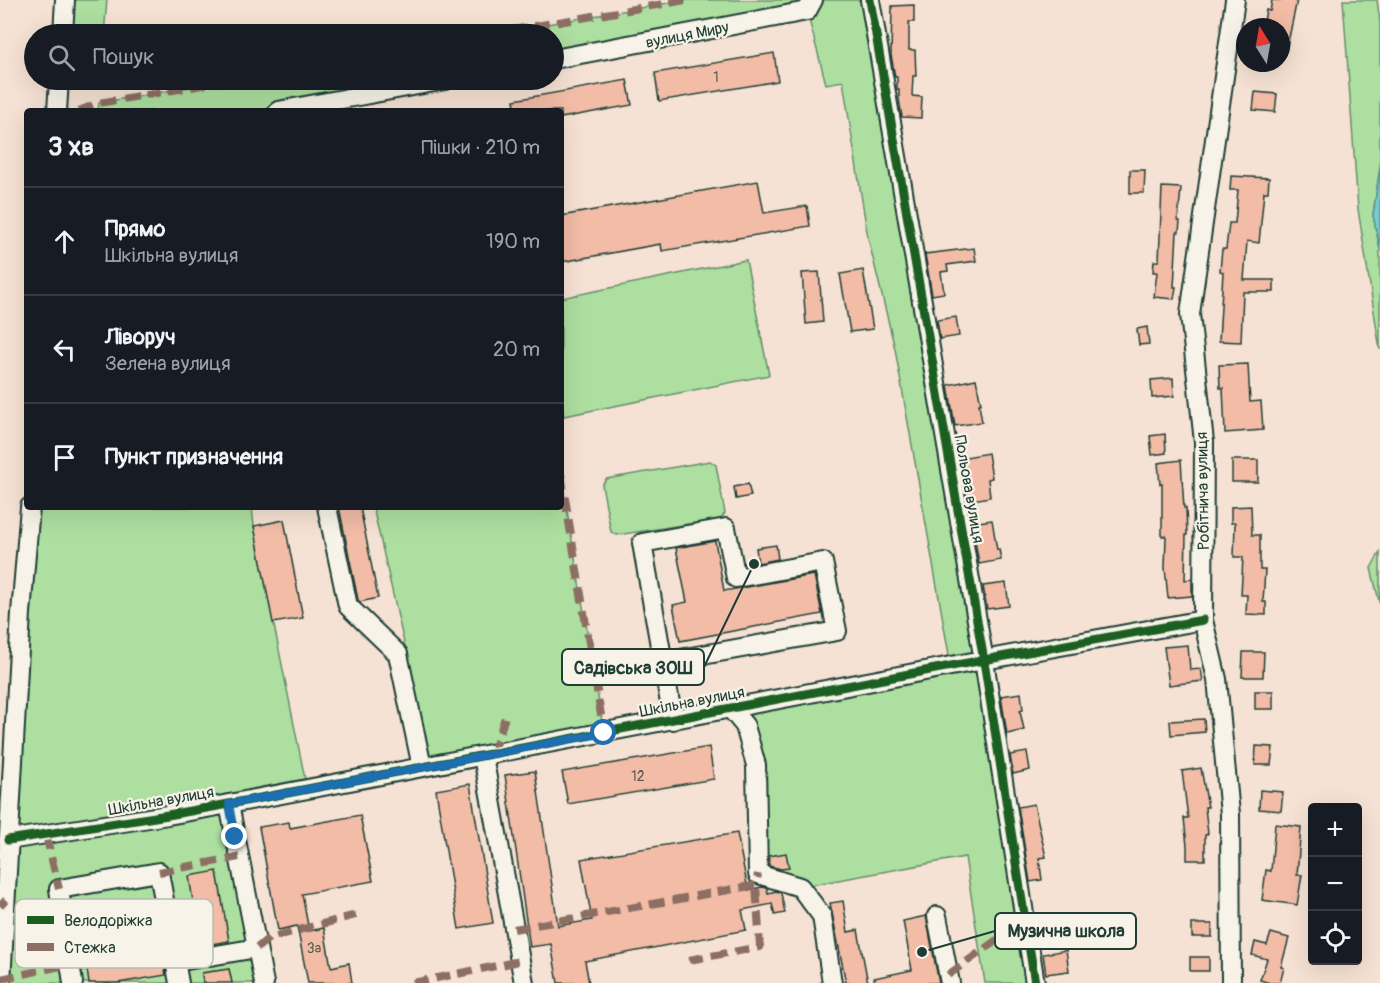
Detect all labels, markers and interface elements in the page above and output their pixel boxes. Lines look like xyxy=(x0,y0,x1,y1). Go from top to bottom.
street label: вулиця Миру xyxy=(644,17,731,53)
north arrow xyxy=(1236,18,1290,72)
search box xyxy=(24,24,564,90)
icon: search xyxy=(45,41,78,74)
text: Пошук xyxy=(93,43,154,71)
house number: 1 xyxy=(713,69,719,86)
text: 3 хв xyxy=(48,131,94,163)
text: Пішки · 210 m xyxy=(421,135,540,160)
text: Прямо xyxy=(105,215,165,243)
icon: ahead xyxy=(48,225,81,258)
text: 190 m xyxy=(486,229,540,254)
text: Шкільна вулиця xyxy=(105,243,238,268)
text: Ліворуч xyxy=(105,323,176,351)
icon: left xyxy=(48,333,81,366)
text: 20 m xyxy=(493,337,540,362)
text: Зелена вулиця xyxy=(105,351,231,376)
street label: Робітнича вулиця xyxy=(1192,432,1214,550)
street label: Польова вулиця xyxy=(950,434,988,545)
icon: arrive xyxy=(48,441,81,474)
text: Пункт призначення xyxy=(105,443,283,471)
callout: Садівська ЗОШ xyxy=(562,649,704,685)
text: Садівська ЗОШ xyxy=(574,657,692,680)
street label: Шкільна вулиця xyxy=(638,682,746,722)
route start xyxy=(590,719,616,745)
house number: 12 xyxy=(631,768,645,785)
street label: Шкільна вулиця xyxy=(107,782,215,820)
map controls xyxy=(1308,803,1362,965)
button: + xyxy=(1308,803,1362,857)
route end xyxy=(221,823,247,849)
button: − xyxy=(1308,857,1362,911)
legend xyxy=(15,899,213,968)
text: Велодоріжка xyxy=(64,911,152,931)
button: locate xyxy=(1308,911,1362,965)
callout: Музична школа xyxy=(995,913,1136,949)
text: Музична школа xyxy=(1007,920,1125,943)
text: Стежка xyxy=(64,938,116,958)
house number: 3а xyxy=(307,940,321,957)

